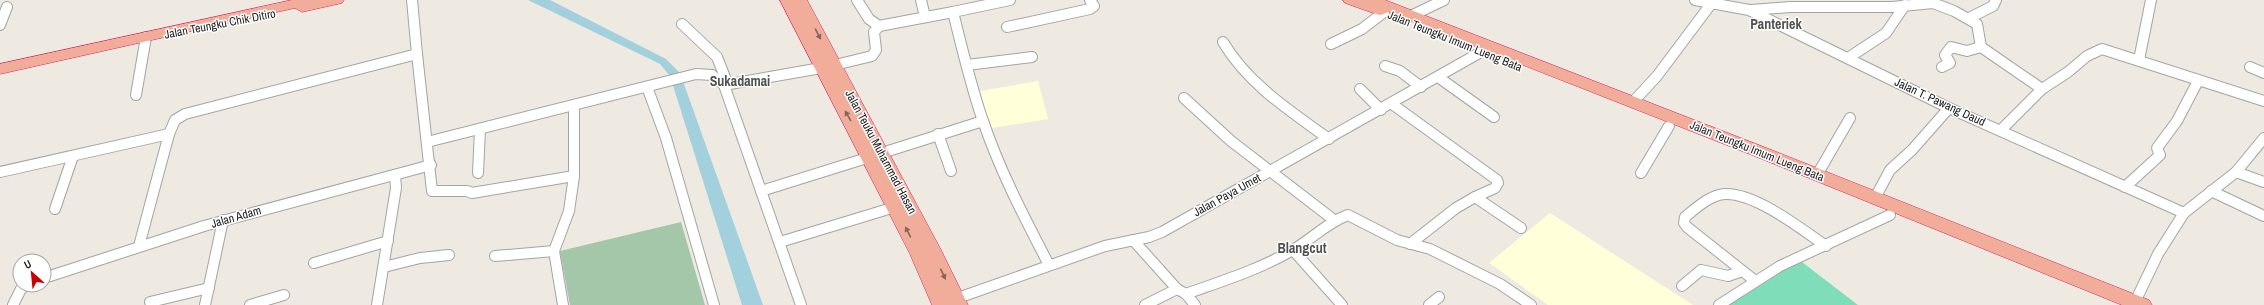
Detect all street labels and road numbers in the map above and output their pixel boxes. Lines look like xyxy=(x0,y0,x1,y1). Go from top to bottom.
street label: Jalan Teungku Chik Ditiro xyxy=(163,5,277,43)
street label: Jalan Teungku Imum Lueng Bata xyxy=(1385,7,1525,76)
street label: Jalan T. Pawang Daud xyxy=(1892,74,1988,130)
street label: Jalan Teuku Muhammad Hasan xyxy=(841,87,921,217)
street label: Jalan Teungku Imum Lueng Bata xyxy=(1687,117,1827,186)
street label: Jalan Paya Umet xyxy=(1190,170,1264,220)
street label: Jalan Adam xyxy=(209,202,263,232)

